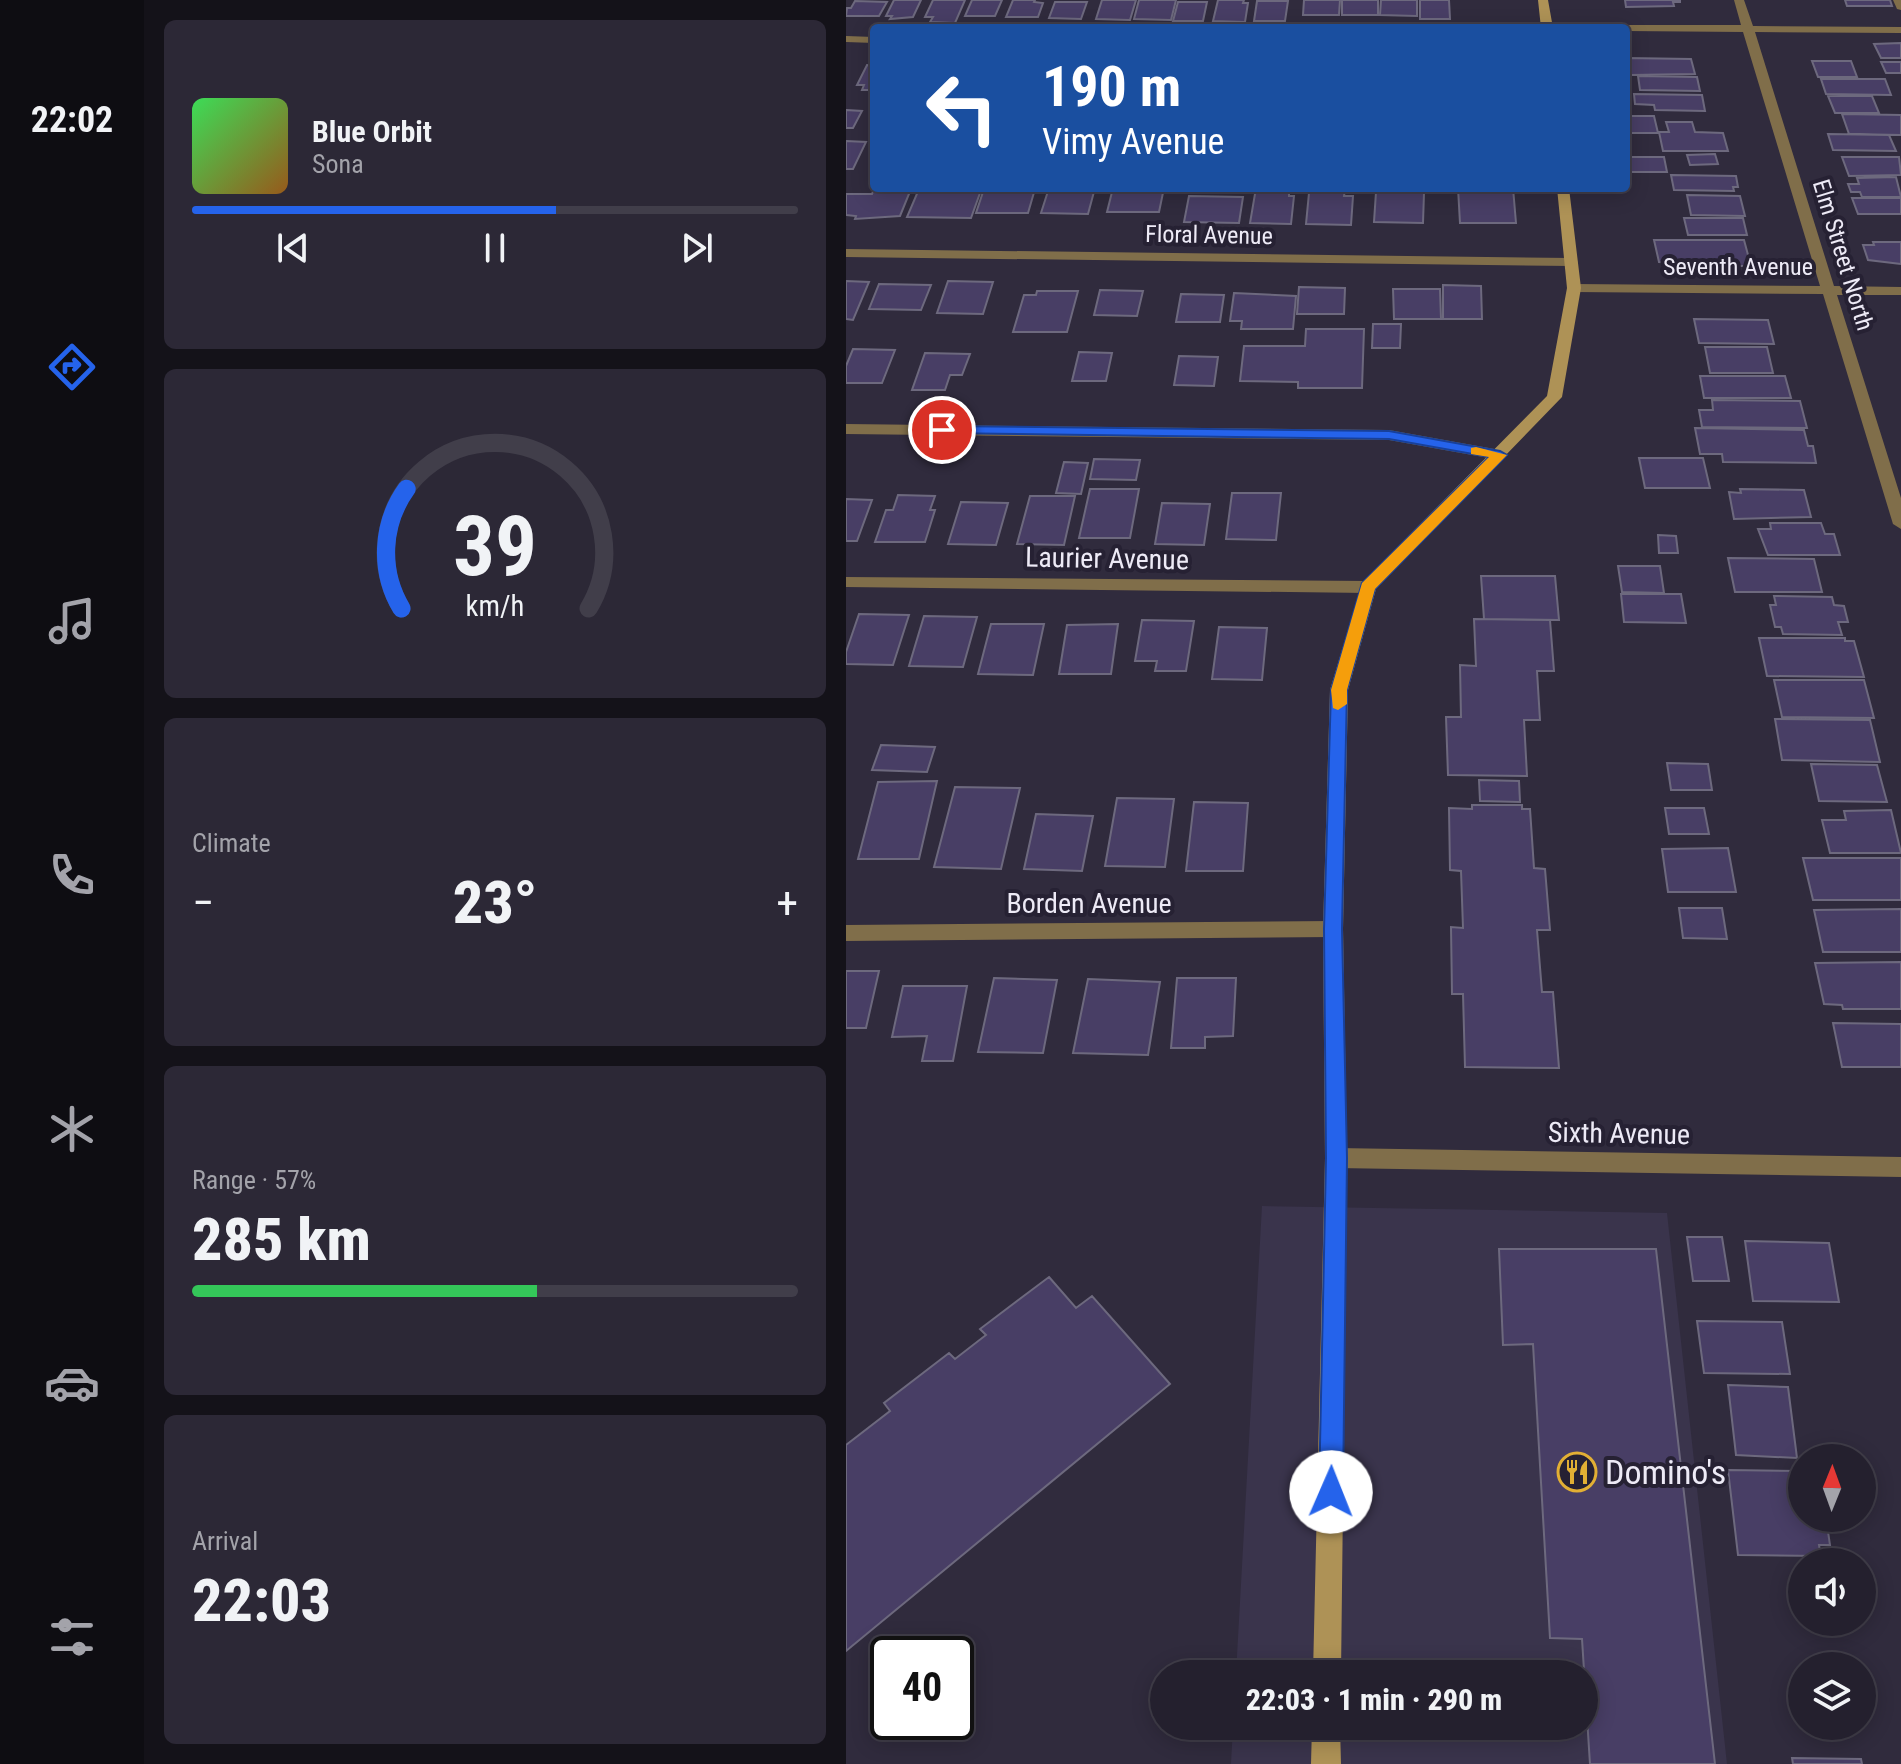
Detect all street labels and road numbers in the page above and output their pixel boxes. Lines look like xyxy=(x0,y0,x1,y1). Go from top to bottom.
street label: Elm Street North xyxy=(1807,176,1879,334)
street label: Floral Avenue xyxy=(1145,220,1273,250)
street label: Seventh Avenue xyxy=(1663,253,1813,281)
street label: Laurier Avenue xyxy=(1025,541,1189,576)
street label: Borden Avenue xyxy=(1006,887,1172,920)
street label: Sixth Avenue xyxy=(1548,1116,1690,1151)

